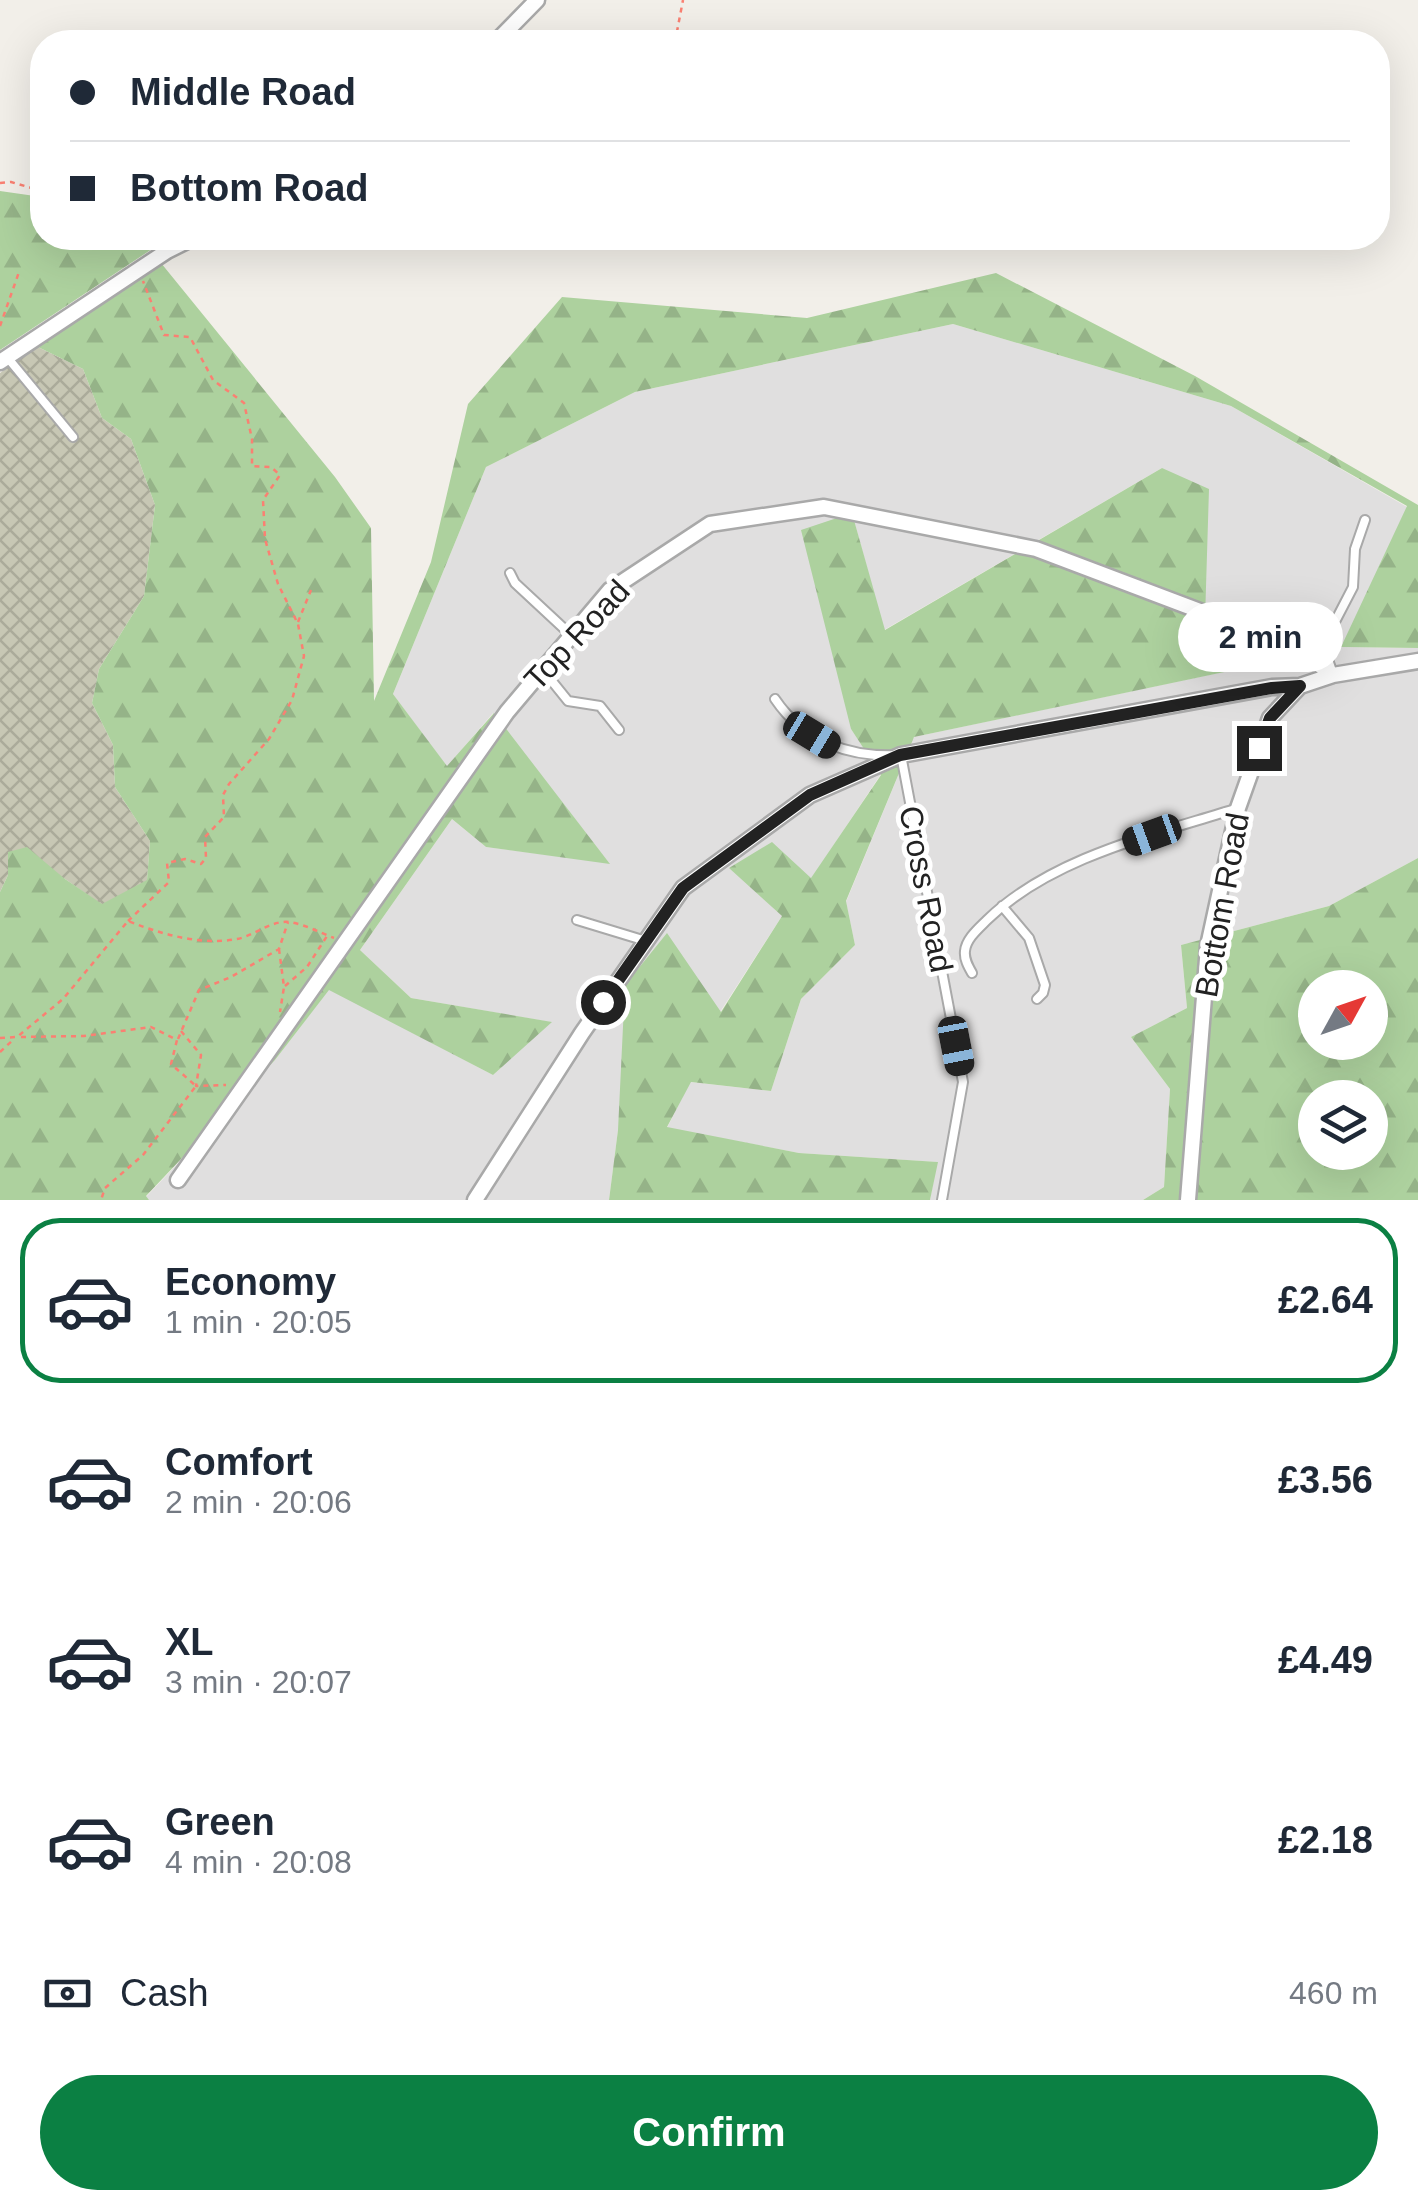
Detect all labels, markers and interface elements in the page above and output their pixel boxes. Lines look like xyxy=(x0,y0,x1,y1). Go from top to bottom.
text: Middle Road xyxy=(130,71,356,113)
text: Bottom Road xyxy=(130,167,369,209)
street label: Top Road xyxy=(517,573,637,697)
callout: 2 min xyxy=(1176,603,1342,673)
text: 2 min xyxy=(1219,619,1302,655)
car xyxy=(779,707,845,763)
route end xyxy=(1237,726,1282,771)
street label: Cross Road xyxy=(892,803,960,975)
street label: Bottom Road xyxy=(1188,810,1256,1000)
car xyxy=(1119,811,1185,859)
north arrow xyxy=(1298,970,1388,1060)
map controls xyxy=(1298,970,1388,1170)
route start xyxy=(581,980,626,1025)
car xyxy=(936,1014,976,1078)
button: layers xyxy=(1298,1080,1388,1170)
icon: car xyxy=(45,1256,135,1346)
text: Economy xyxy=(165,1261,336,1303)
text: £2.64 xyxy=(1278,1279,1373,1321)
text: 1 min · 20:05 xyxy=(165,1304,352,1340)
icon: car xyxy=(45,1436,135,1526)
text: Comfort xyxy=(165,1441,313,1483)
text: £3.56 xyxy=(1278,1459,1373,1501)
text: 2 min · 20:06 xyxy=(165,1484,352,1520)
icon: car xyxy=(45,1616,135,1706)
text: XL xyxy=(165,1621,214,1663)
text: £4.49 xyxy=(1278,1639,1373,1681)
text: 3 min · 20:07 xyxy=(165,1664,352,1700)
icon: car xyxy=(45,1796,135,1886)
text: Green xyxy=(165,1801,275,1843)
text: £2.18 xyxy=(1278,1819,1373,1861)
text: 4 min · 20:08 xyxy=(165,1844,352,1880)
icon: cash xyxy=(40,1966,95,2021)
text: Cash xyxy=(120,1972,209,2014)
text: 460 m xyxy=(1289,1975,1378,2011)
button: Confirm xyxy=(40,2075,1378,2190)

